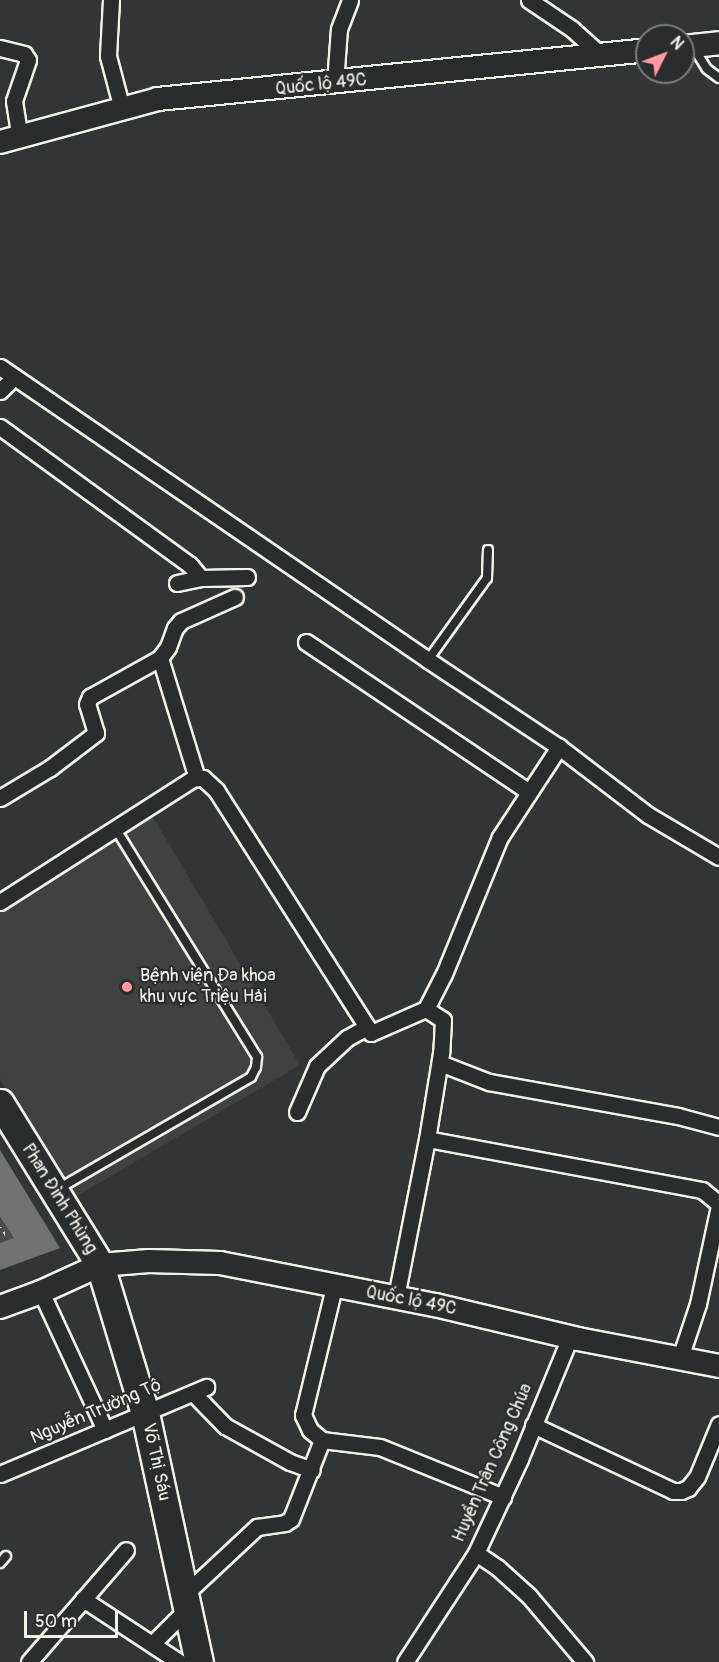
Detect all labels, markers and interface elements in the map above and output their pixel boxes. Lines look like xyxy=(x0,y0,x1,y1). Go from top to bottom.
north arrow xyxy=(635,24,695,84)
text: N xyxy=(666,33,688,54)
street label: Quốc lộ 49C xyxy=(274,69,368,101)
place label: Bệnh viện Đa khoa khu vực Triệu Hải xyxy=(140,966,276,1008)
marker: Bệnh viện Đa khoa khu vực Triệu Hải xyxy=(118,978,136,996)
street label: Phan Đình Phùng xyxy=(16,1140,102,1258)
street label: Quốc lộ 49C xyxy=(364,1282,458,1320)
street label: Nguyễn Trường Tộ xyxy=(27,1375,165,1449)
street label: Huyền Trân Công Chúa xyxy=(448,1380,538,1546)
street label: Võ Thị Sáu xyxy=(137,1421,175,1503)
scale bar xyxy=(27,1599,122,1637)
text: 50 m xyxy=(35,1610,77,1633)

